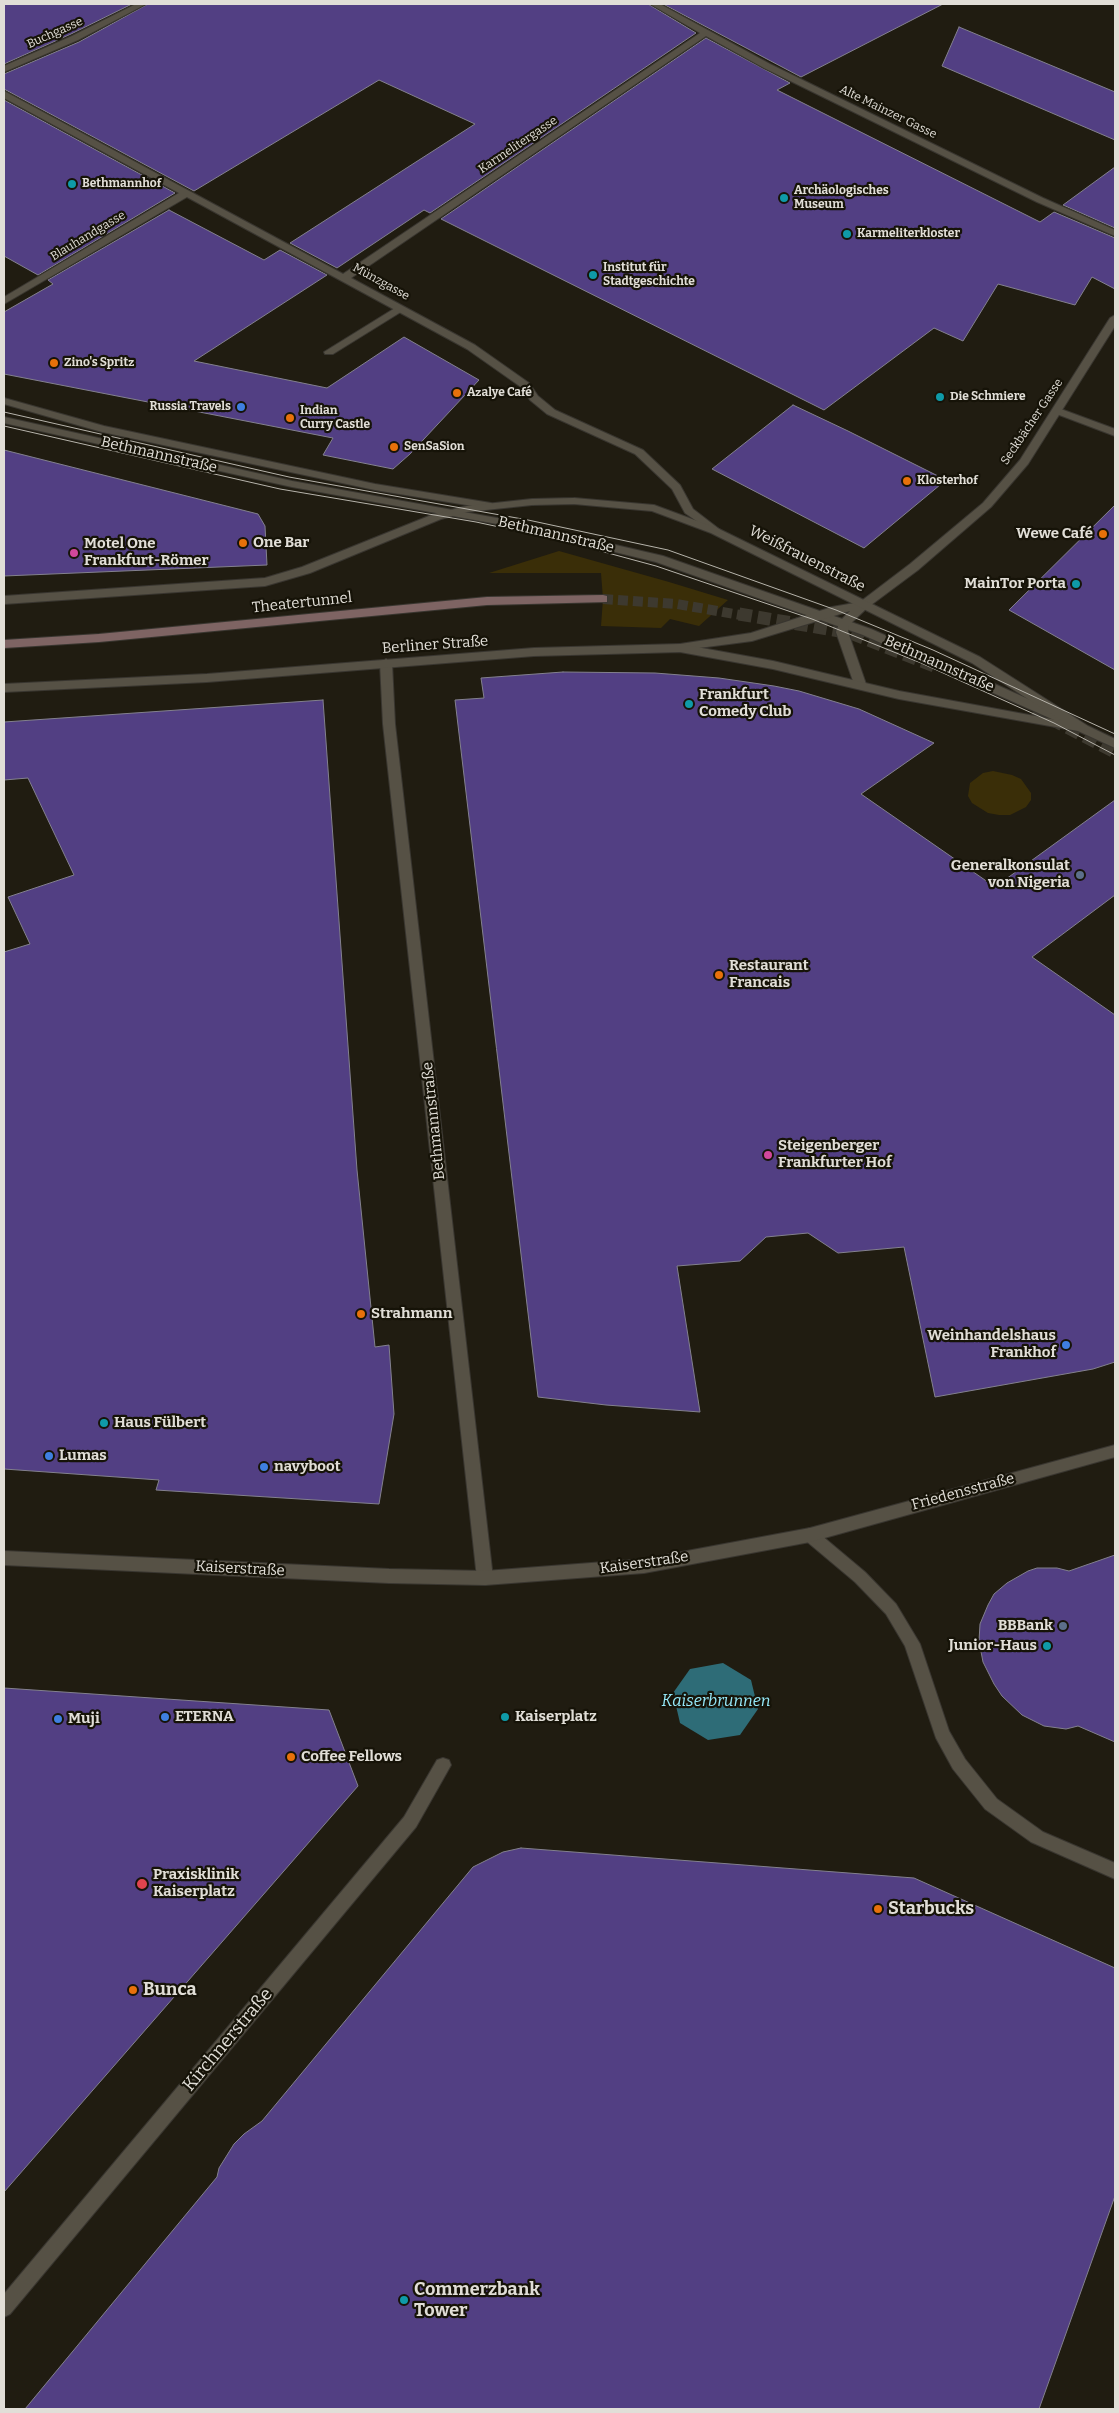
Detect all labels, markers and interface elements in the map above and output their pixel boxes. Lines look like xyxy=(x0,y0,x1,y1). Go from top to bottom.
street label: Buchgasse xyxy=(25,14,85,52)
street label: Alte Mainzer Gasse xyxy=(837,82,939,142)
street label: Karmelitergasse xyxy=(476,113,560,177)
place label: Bethmannhof xyxy=(82,177,161,191)
marker: Bethmannhof xyxy=(66,178,78,190)
place label: Archäologisches Museum xyxy=(794,184,889,212)
marker: Archäologisches Museum xyxy=(778,192,790,204)
street label: Blauhandgasse xyxy=(48,208,128,264)
place label: Karmeliterkloster xyxy=(857,227,960,241)
marker: Karmeliterkloster xyxy=(841,228,853,240)
street label: Münzgasse xyxy=(350,261,412,303)
place label: Institut für Stadtgeschichte xyxy=(603,261,695,289)
marker: Institut für Stadtgeschichte xyxy=(587,269,599,281)
place label: Zino's Spritz xyxy=(64,356,134,370)
marker: Zino's Spritz xyxy=(48,357,60,369)
street label: Seckbächer Gasse xyxy=(998,376,1066,468)
place label: Azalye Café xyxy=(467,386,532,400)
marker: Azalye Café xyxy=(451,387,463,399)
place label: Die Schmiere xyxy=(950,390,1026,404)
marker: Die Schmiere xyxy=(934,391,946,403)
place label: Russia Travels xyxy=(150,400,231,414)
marker: Russia Travels xyxy=(235,401,247,413)
place label: Indian Curry Castle xyxy=(300,404,370,432)
marker: Indian Curry Castle xyxy=(284,412,296,424)
street label: Bethmannstraße xyxy=(99,433,219,477)
place label: SenSaSion xyxy=(404,440,465,454)
marker: SenSaSion xyxy=(388,441,400,453)
place label: Klosterhof xyxy=(917,474,978,488)
marker: Klosterhof xyxy=(901,475,913,487)
street label: Bethmannstraße xyxy=(496,513,616,557)
street label: Weißfrauenstraße xyxy=(746,522,868,596)
place label: Wewe Café xyxy=(1016,525,1093,543)
marker: Wewe Café xyxy=(1097,528,1109,540)
place label: One Bar xyxy=(253,534,309,552)
place label: Motel One Frankfurt-Römer xyxy=(84,535,208,570)
marker: One Bar xyxy=(237,537,249,549)
marker: Motel One Frankfurt-Römer xyxy=(68,547,80,559)
place label: MainTor Porta xyxy=(964,575,1066,593)
marker: MainTor Porta xyxy=(1070,578,1082,590)
street label: Theatertunnel xyxy=(251,589,353,617)
street label: Berliner Straße xyxy=(381,632,489,658)
street label: Bethmannstraße xyxy=(881,632,997,696)
place label: Frankfurt Comedy Club xyxy=(699,686,791,721)
marker: Frankfurt Comedy Club xyxy=(683,698,695,710)
place label: Generalkonsulat von Nigeria xyxy=(951,857,1070,892)
marker: Generalkonsulat von Nigeria xyxy=(1074,869,1086,881)
place label: Restaurant Francais xyxy=(729,957,809,992)
marker: Restaurant Francais xyxy=(713,969,725,981)
street label: Bethmannstraße xyxy=(419,1061,449,1181)
place label: Steigenberger Frankfurter Hof xyxy=(778,1137,892,1172)
marker: Steigenberger Frankfurter Hof xyxy=(762,1149,774,1161)
place label: Strahmann xyxy=(371,1305,452,1323)
marker: Strahmann xyxy=(355,1308,367,1320)
place label: Weinhandelshaus Frankhof xyxy=(927,1327,1056,1362)
marker: Weinhandelshaus Frankhof xyxy=(1060,1339,1072,1351)
place label: Haus Fülbert xyxy=(114,1414,206,1432)
marker: Haus Fülbert xyxy=(98,1417,110,1429)
place label: Lumas xyxy=(59,1447,107,1465)
marker: Lumas xyxy=(43,1450,55,1462)
place label: navyboot xyxy=(274,1458,341,1476)
marker: navyboot xyxy=(258,1461,270,1473)
street label: Friedensstraße xyxy=(910,1470,1016,1514)
street label: Kaiserstraße xyxy=(599,1548,689,1578)
street label: Kaiserstraße xyxy=(195,1558,285,1580)
place label: BBBank xyxy=(998,1617,1053,1635)
marker: BBBank xyxy=(1057,1620,1069,1632)
place label: Junior-Haus xyxy=(949,1637,1037,1655)
marker: Junior-Haus xyxy=(1041,1640,1053,1652)
water label: Kaiserbrunnen xyxy=(662,1692,770,1712)
place label: ETERNA xyxy=(175,1708,234,1726)
place label: Kaiserplatz xyxy=(515,1708,597,1726)
place label: Muji xyxy=(68,1710,100,1728)
marker: ETERNA xyxy=(159,1711,171,1723)
marker: Kaiserplatz xyxy=(499,1711,511,1723)
marker: Muji xyxy=(52,1713,64,1725)
place label: Coffee Fellows xyxy=(301,1748,402,1766)
marker: Coffee Fellows xyxy=(285,1751,297,1763)
place label: Praxisklinik Kaiserplatz xyxy=(153,1866,239,1901)
marker: Praxisklinik Kaiserplatz xyxy=(135,1877,149,1891)
place label: Starbucks xyxy=(888,1898,974,1920)
marker: Starbucks xyxy=(872,1903,884,1915)
place label: Bunca xyxy=(143,1979,197,2001)
marker: Bunca xyxy=(127,1984,139,1996)
street label: Kirchnerstraße xyxy=(179,1984,277,2096)
place label: Commerzbank Tower xyxy=(414,2279,540,2322)
marker: Commerzbank Tower xyxy=(398,2294,410,2306)

